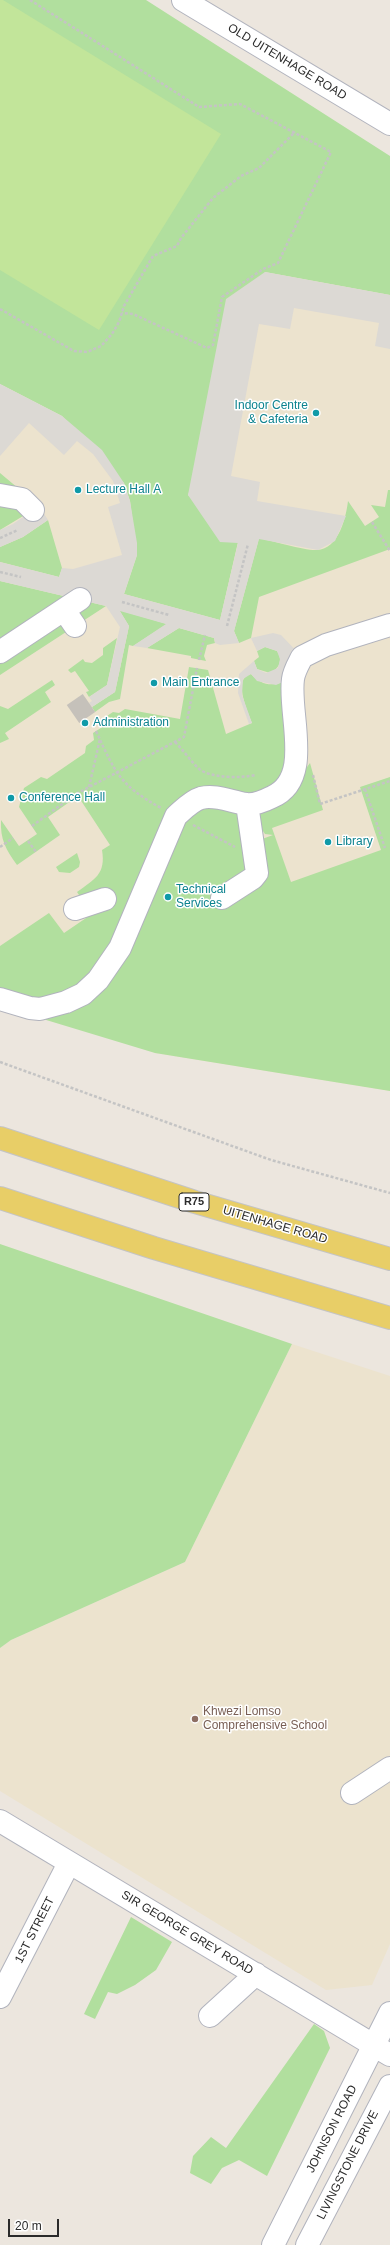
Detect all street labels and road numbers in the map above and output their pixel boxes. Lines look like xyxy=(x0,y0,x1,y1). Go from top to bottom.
street label: OLD UITENHAGE ROAD xyxy=(225,21,349,103)
road number: R75 xyxy=(179,1193,209,1211)
street label: UITENHAGE ROAD xyxy=(221,1203,329,1247)
street label: SIR GEORGE GREY ROAD xyxy=(118,1888,256,1978)
street label: 1ST STREET xyxy=(12,1894,58,1966)
street label: JOHNSON ROAD xyxy=(304,2083,360,2175)
street label: LIVINGSTONE DRIVE xyxy=(314,2108,382,2222)

